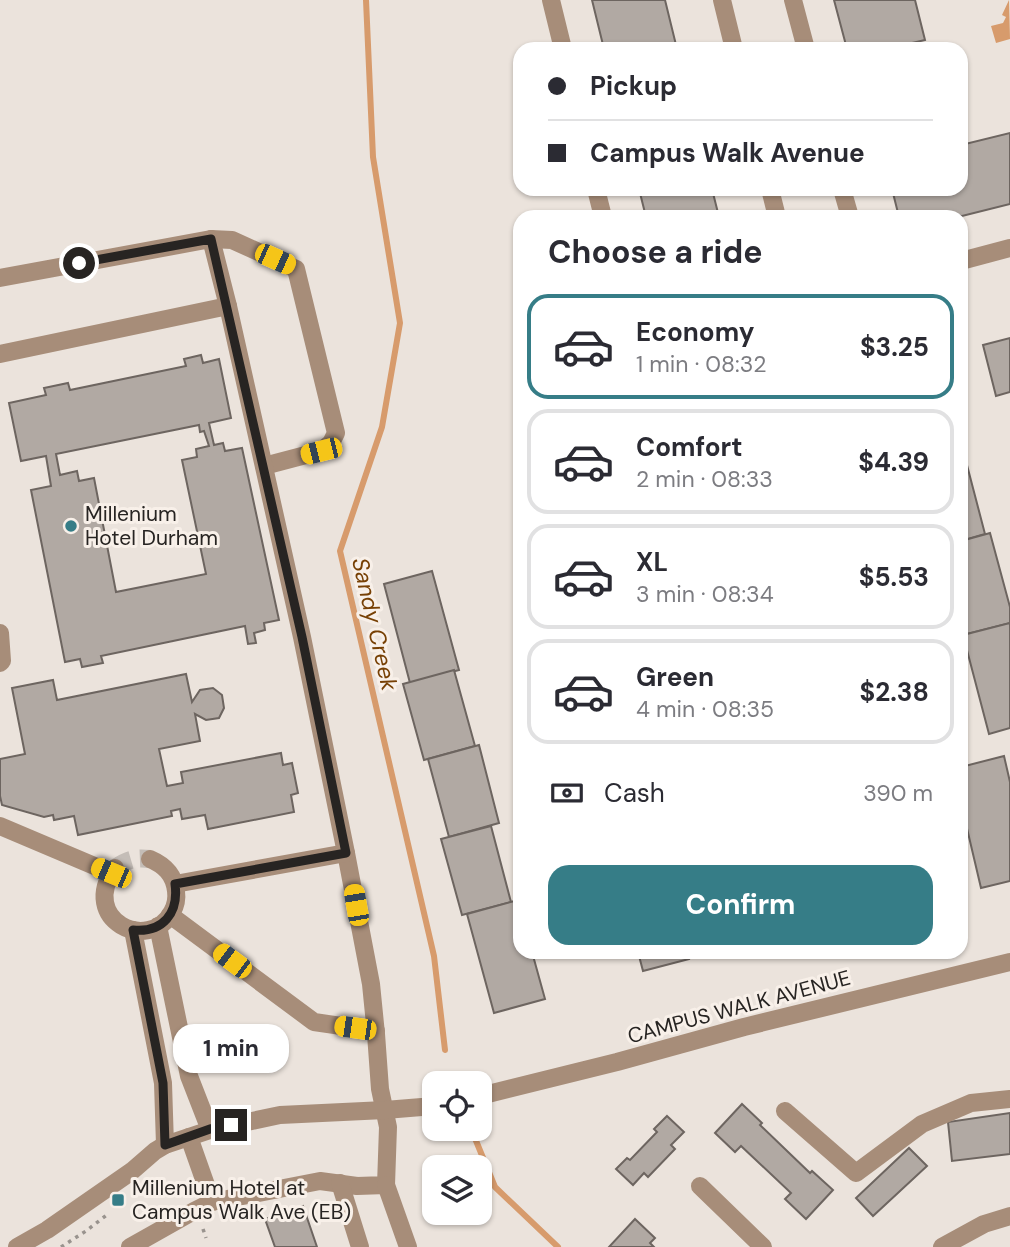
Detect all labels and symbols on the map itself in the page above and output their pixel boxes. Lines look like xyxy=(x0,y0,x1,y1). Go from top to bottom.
car xyxy=(252,241,299,277)
route start xyxy=(63,247,95,279)
car xyxy=(299,436,344,466)
place label: Millenium Hotel Durham xyxy=(85,500,218,552)
marker: Millenium Hotel Durham xyxy=(63,518,79,534)
water label: Sandy Creek xyxy=(345,555,405,694)
car xyxy=(88,855,135,891)
car xyxy=(343,882,370,928)
car xyxy=(209,940,256,982)
street label: CAMPUS WALK AVENUE xyxy=(624,964,854,1050)
car xyxy=(333,1015,378,1041)
callout: 1 min xyxy=(173,1024,289,1072)
route end xyxy=(215,1109,247,1141)
place label: Millenium Hotel at Campus Walk Ave (EB) xyxy=(132,1174,351,1226)
marker: Millenium Hotel at Campus Walk Ave (EB) xyxy=(110,1192,126,1208)

